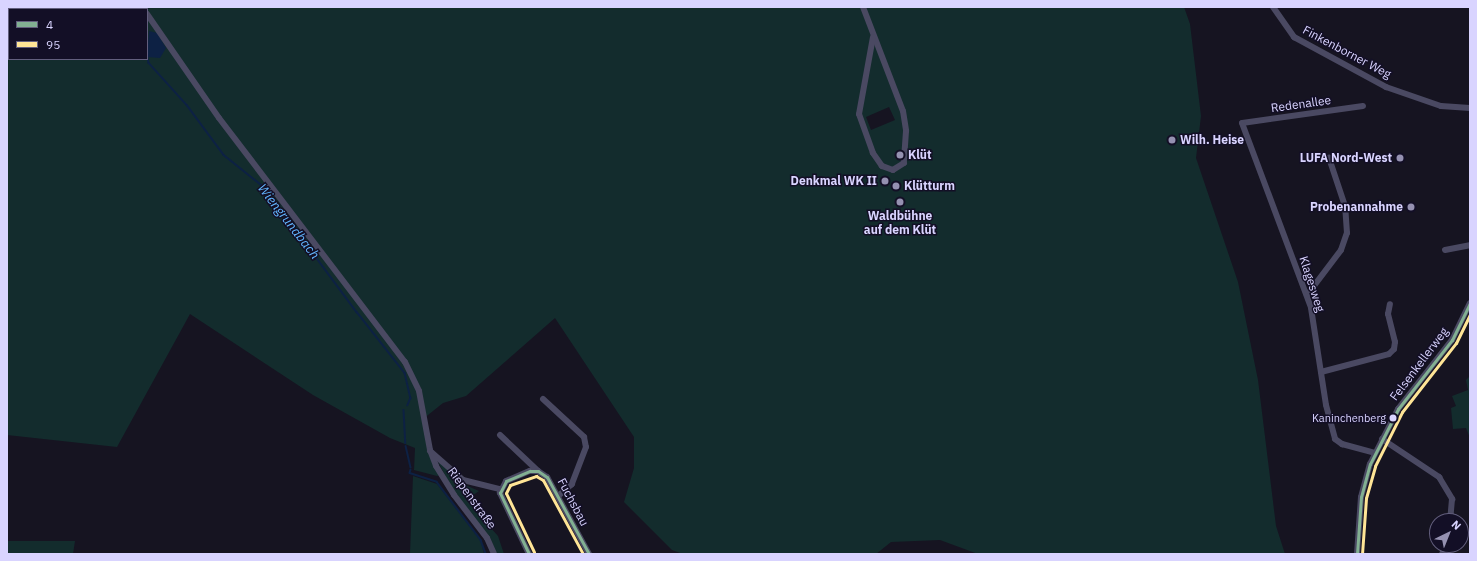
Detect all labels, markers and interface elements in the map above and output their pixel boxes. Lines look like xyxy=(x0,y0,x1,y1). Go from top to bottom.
legend xyxy=(8,8,148,60)
text: 4 xyxy=(46,17,53,32)
street label: Finkenborner Weg xyxy=(1300,23,1394,81)
text: 95 xyxy=(46,37,60,52)
street label: Redenallee xyxy=(1270,93,1332,115)
place label: Wilh. Heise xyxy=(1180,133,1244,147)
marker: Wilh. Heise xyxy=(1167,135,1177,145)
place label: Klüt xyxy=(908,148,932,162)
marker: Klüt xyxy=(895,150,905,160)
place label: LUFA Nord-West xyxy=(1300,151,1392,165)
marker: LUFA Nord-West xyxy=(1395,153,1405,163)
place label: Denkmal WK II xyxy=(791,174,877,188)
marker: Denkmal WK II xyxy=(880,176,890,186)
place label: Klütturm xyxy=(904,179,955,193)
water label: Wiengrundbach xyxy=(254,181,322,263)
marker: Klütturm xyxy=(891,181,901,191)
marker: Waldbühne auf dem Klüt xyxy=(895,197,905,207)
place label: Probenannahme xyxy=(1310,200,1403,214)
marker: Probenannahme xyxy=(1406,202,1416,212)
place label: Waldbühne auf dem Klüt xyxy=(864,209,936,237)
street label: Klagesweg xyxy=(1296,254,1328,314)
street label: Felsenkellerweg xyxy=(1387,325,1451,403)
place label: Kaninchenberg xyxy=(1312,411,1386,425)
marker: Kaninchenberg xyxy=(1388,413,1398,423)
street label: Riepenstraße xyxy=(445,464,499,532)
street label: Fuchsbau xyxy=(554,476,592,528)
north arrow xyxy=(1429,513,1469,553)
text: N xyxy=(1449,517,1464,533)

